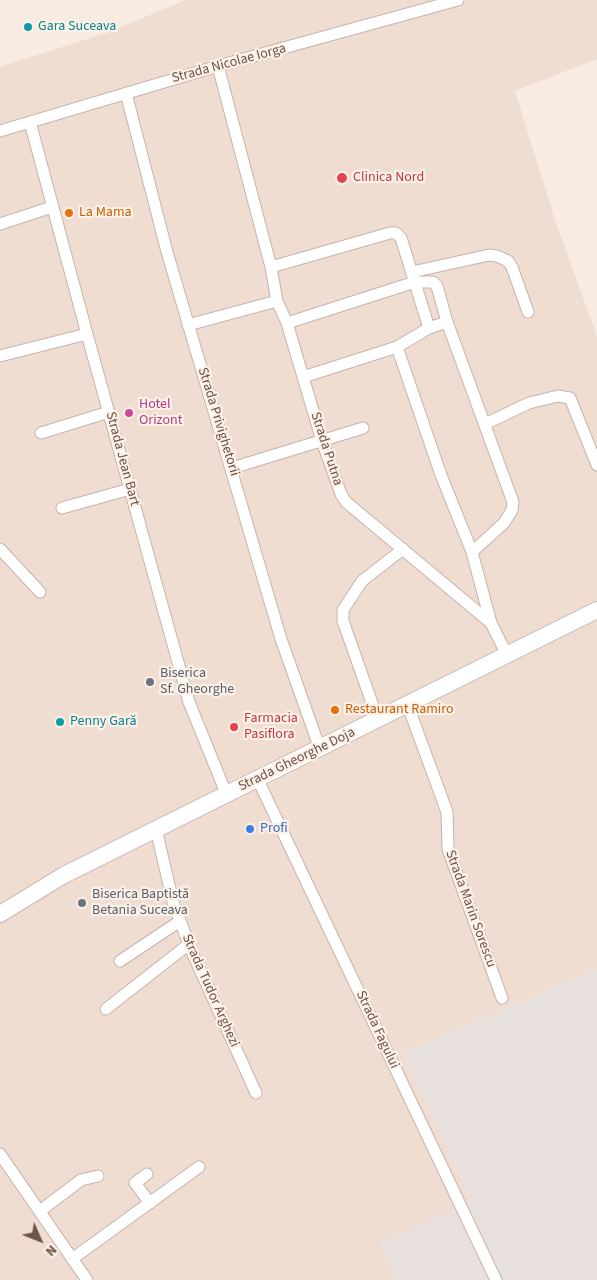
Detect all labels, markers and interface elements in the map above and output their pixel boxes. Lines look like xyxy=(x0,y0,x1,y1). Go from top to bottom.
place label: Gara Suceava xyxy=(38,19,116,35)
marker: Gara Suceava xyxy=(22,21,34,33)
street label: Strada Nicolae Iorga xyxy=(170,41,288,87)
place label: Clinica Nord xyxy=(353,170,424,186)
marker: Clinica Nord xyxy=(335,171,349,185)
place label: La Mama xyxy=(79,205,132,221)
marker: La Mama xyxy=(63,207,75,219)
street label: Strada Privighetorii xyxy=(194,366,242,478)
place label: Hotel Orizont xyxy=(139,397,182,430)
marker: Hotel Orizont xyxy=(123,407,135,419)
street label: Strada Jean Bart xyxy=(101,410,143,508)
street label: Strada Putna xyxy=(306,410,346,488)
place label: Biserica Sf. Gheorghe xyxy=(160,666,234,699)
marker: Biserica Sf. Gheorghe xyxy=(144,676,156,688)
place label: Restaurant Ramiro xyxy=(345,702,454,718)
marker: Restaurant Ramiro xyxy=(329,704,341,716)
place label: Farmacia Pasiflora xyxy=(244,711,298,744)
place label: Penny Gară xyxy=(70,714,136,730)
marker: Penny Gară xyxy=(54,716,66,728)
marker: Farmacia Pasiflora xyxy=(228,721,240,733)
street label: Strada Gheorghe Doja xyxy=(236,724,358,796)
place label: Profi xyxy=(260,821,288,837)
marker: Profi xyxy=(244,823,256,835)
street label: Strada Marin Sorescu xyxy=(441,848,499,970)
place label: Biserica Baptistă Betania Suceava xyxy=(92,887,189,920)
marker: Biserica Baptistă Betania Suceava xyxy=(76,897,88,909)
street label: Strada Tudor Arghezi xyxy=(178,932,242,1050)
street label: Strada Fagului xyxy=(352,988,402,1072)
north arrow xyxy=(15,1215,65,1265)
text: N xyxy=(40,1240,61,1261)

